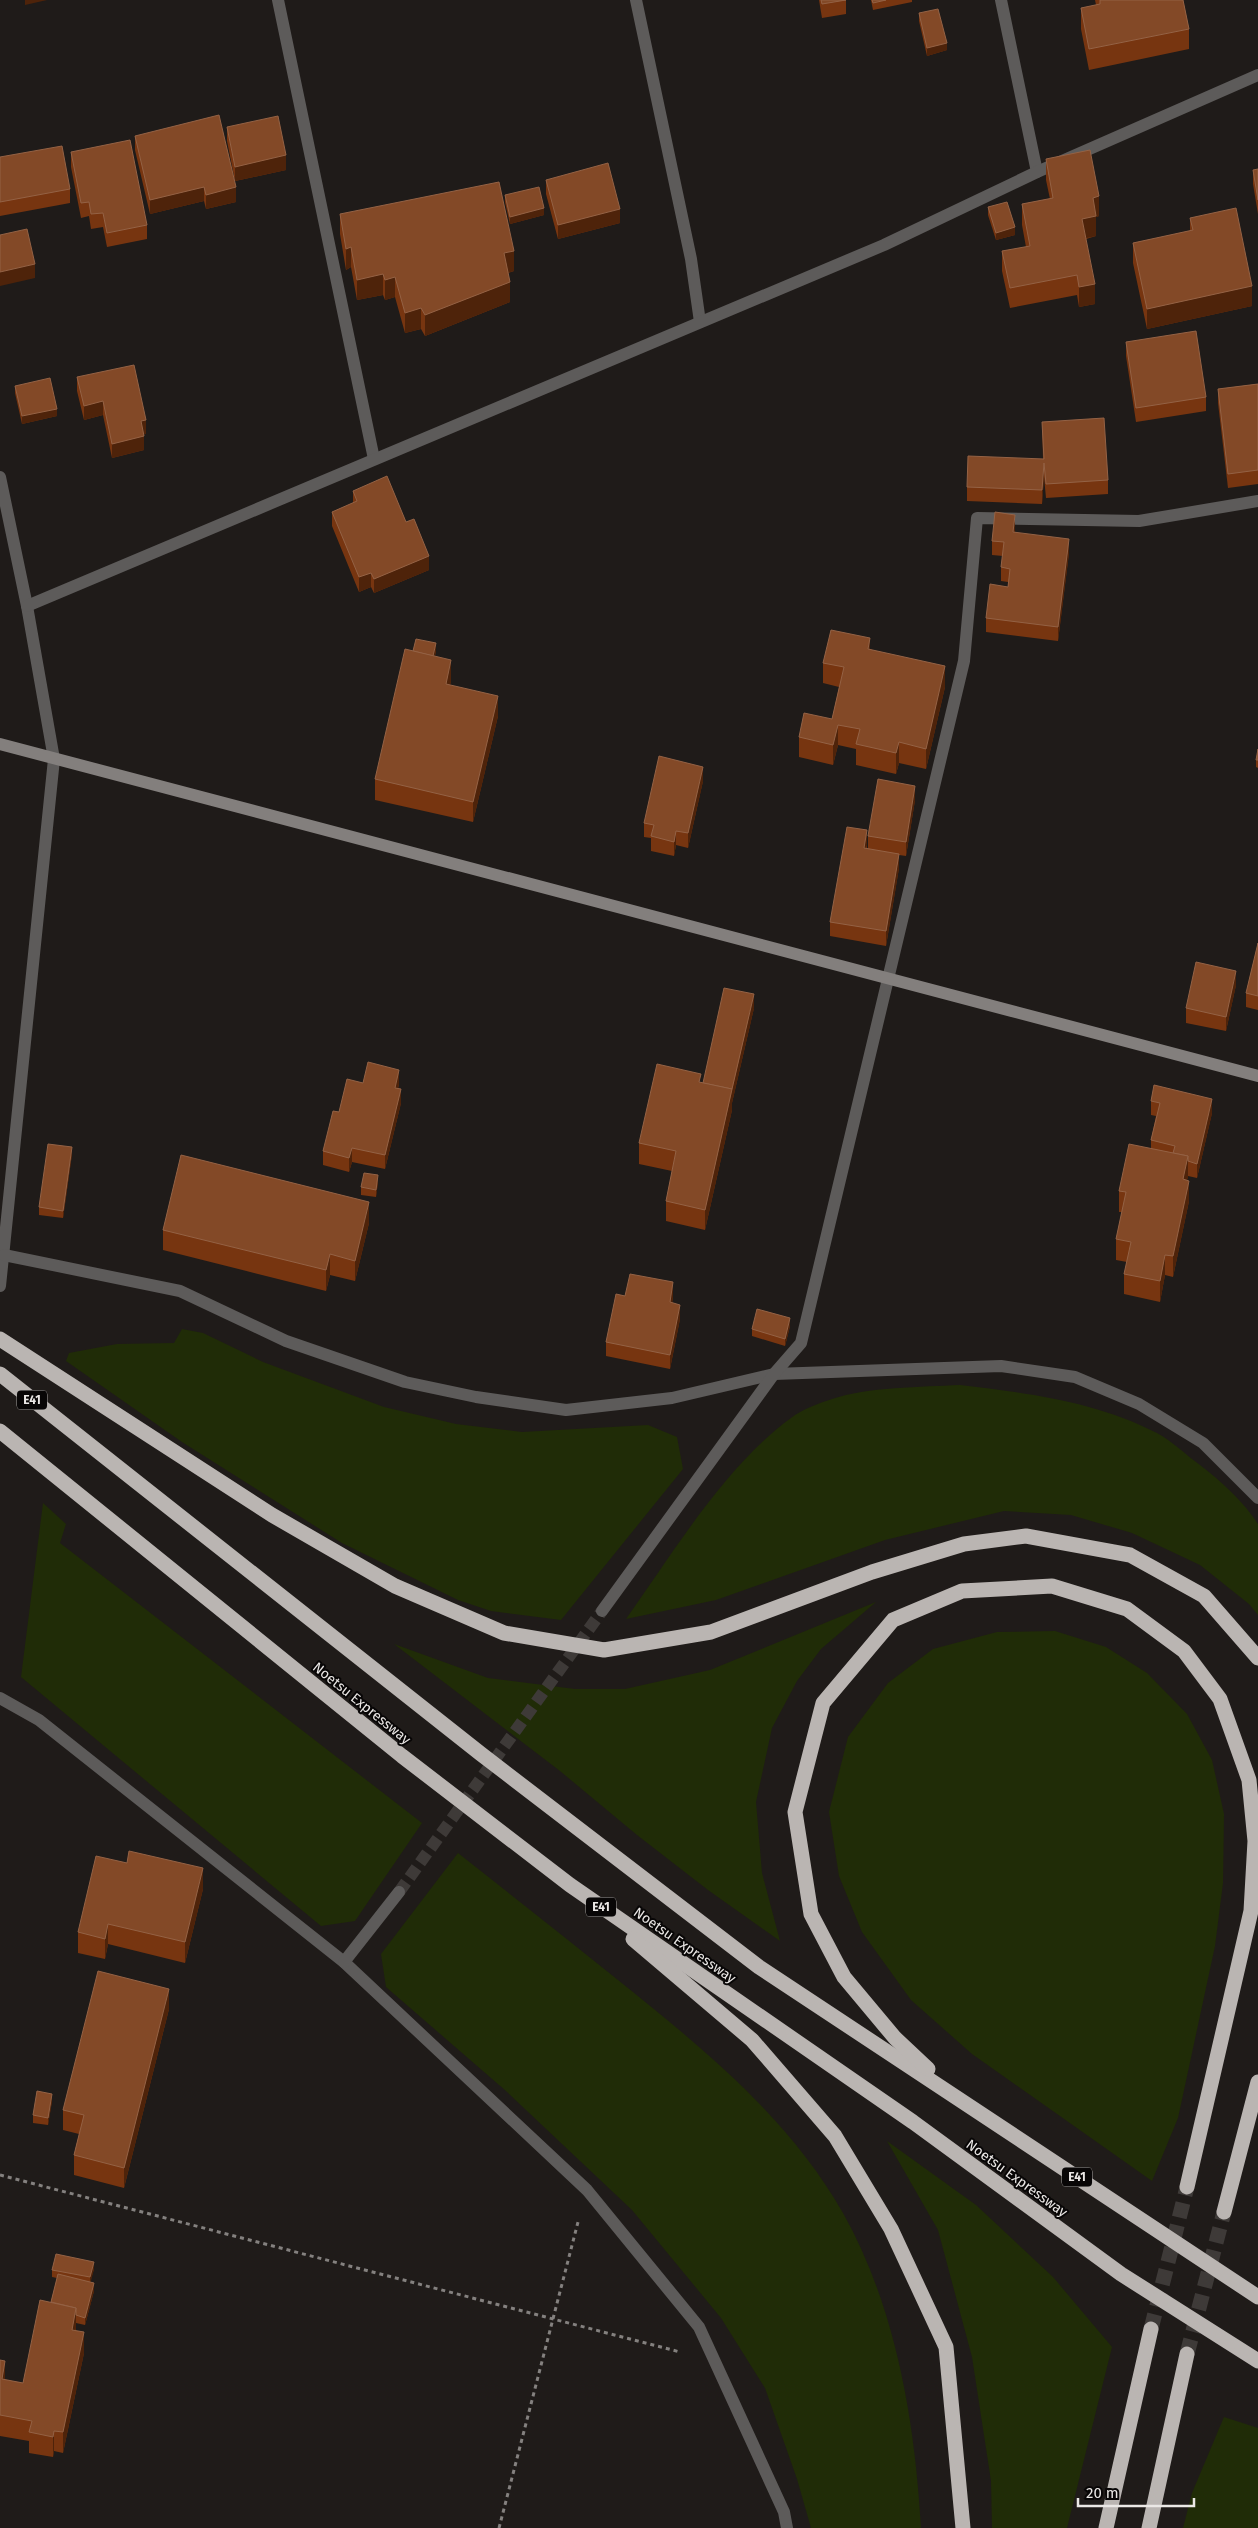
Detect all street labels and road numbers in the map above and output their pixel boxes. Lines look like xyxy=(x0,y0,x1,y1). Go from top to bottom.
road number: E41 xyxy=(17,1390,47,1410)
street label: Noetsu Expressway xyxy=(309,1659,414,1748)
road number: E41 xyxy=(586,1898,616,1916)
street label: Noetsu Expressway xyxy=(630,1904,739,1987)
street label: Noetsu Expressway xyxy=(963,2136,1071,2221)
road number: E41 xyxy=(1062,2168,1092,2186)

